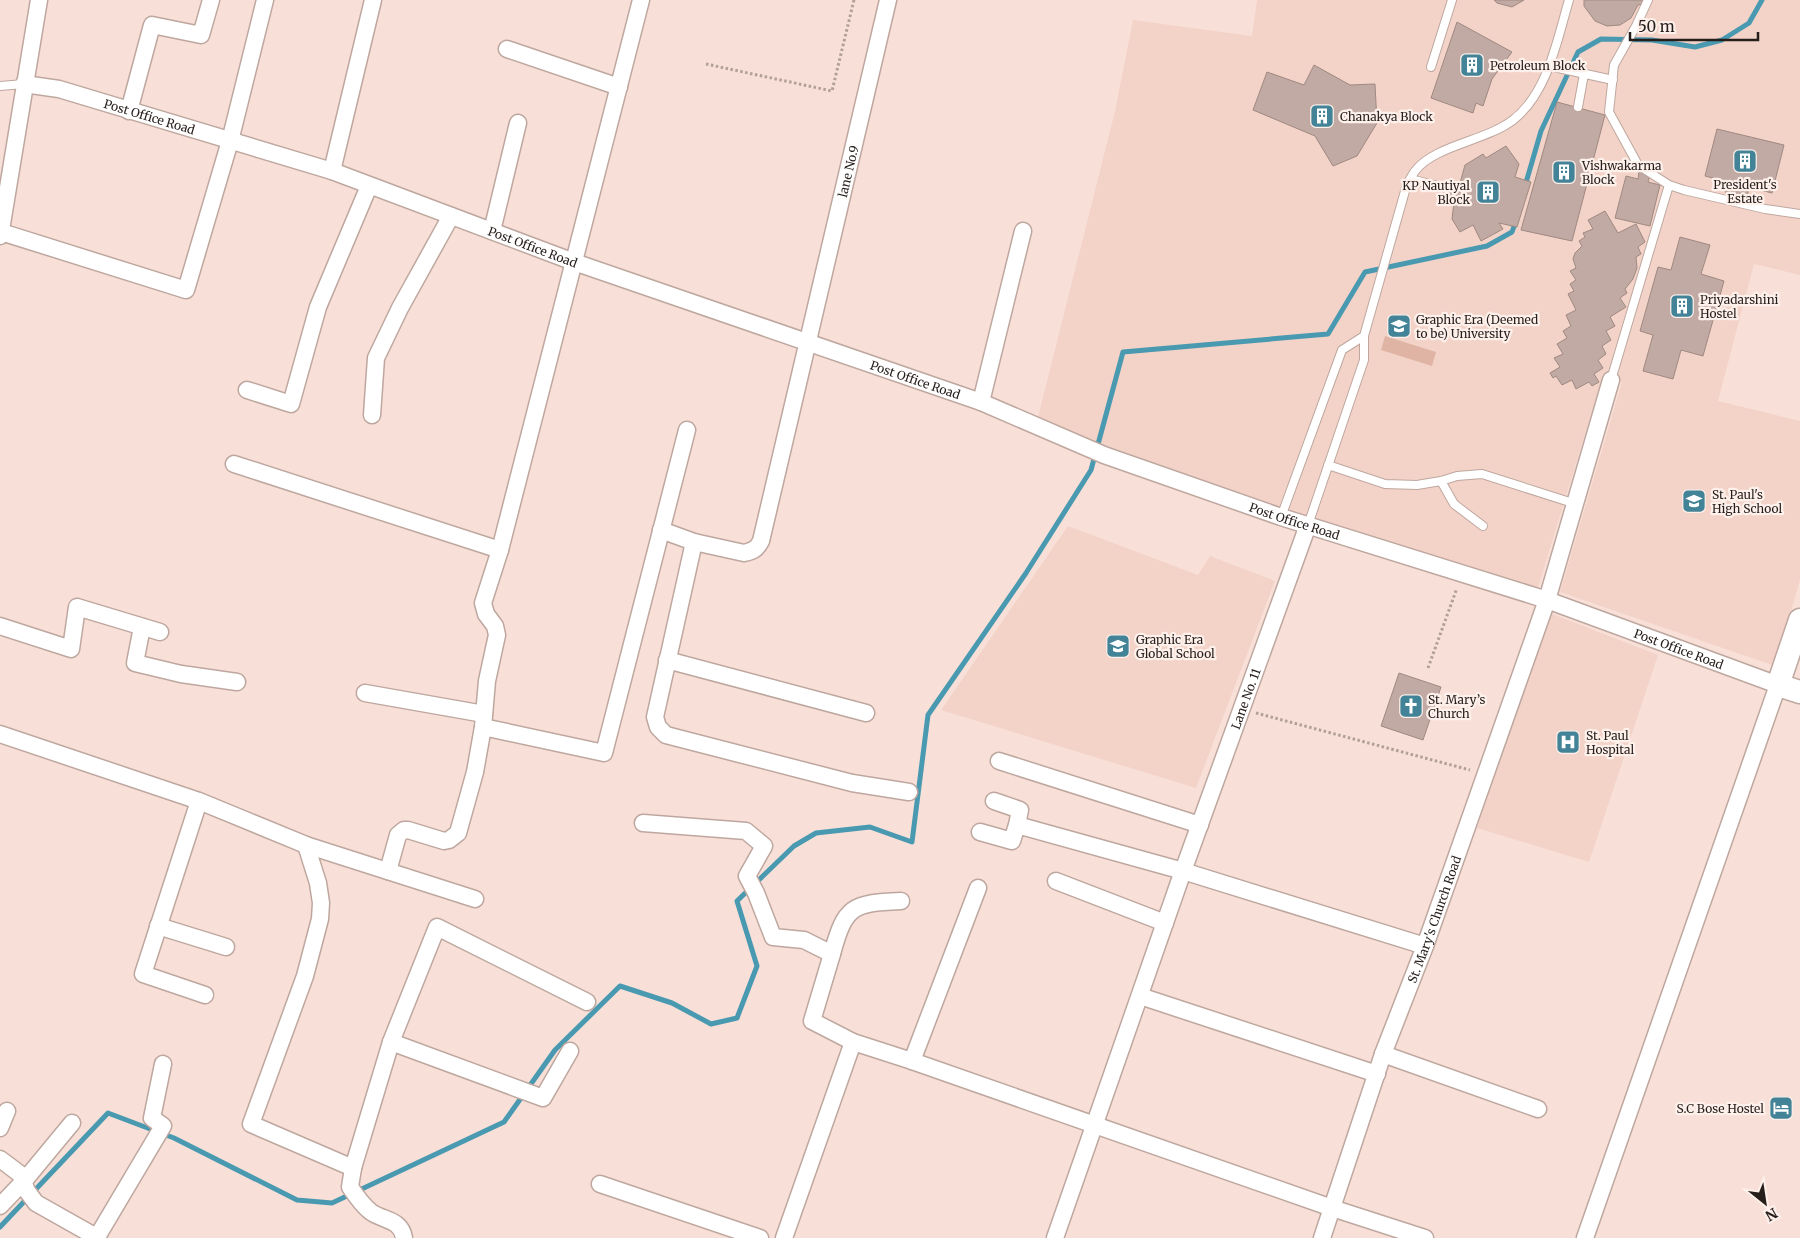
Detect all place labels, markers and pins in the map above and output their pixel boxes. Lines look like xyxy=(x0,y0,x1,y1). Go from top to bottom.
building icon: Petroleum Block xyxy=(1459,52,1485,78)
place label: Petroleum Block xyxy=(1490,58,1586,73)
building icon: Chanakya Block xyxy=(1309,103,1335,129)
place label: Chanakya Block xyxy=(1340,109,1433,124)
building icon: President's Estate xyxy=(1732,148,1758,174)
place label: Vishwakarma Block xyxy=(1581,158,1662,187)
building icon: Vishwakarma Block xyxy=(1551,159,1577,185)
place label: President's Estate xyxy=(1713,177,1777,206)
place label: KP Nautiyal Block xyxy=(1402,178,1470,207)
building icon: KP Nautiyal Block xyxy=(1475,179,1501,205)
place label: Priyadarshini Hostel xyxy=(1700,292,1779,321)
building icon: Priyadarshini Hostel xyxy=(1669,293,1695,319)
place label: Graphic Era (Deemed to be) University xyxy=(1416,312,1538,341)
school or university icon: Graphic Era (Deemed to be) University xyxy=(1386,313,1412,339)
place label: St. Paul's High School xyxy=(1712,487,1783,516)
school or university icon: St. Paul's High School xyxy=(1681,488,1707,514)
place label: Graphic Era Global School xyxy=(1136,632,1215,661)
school or university icon: Graphic Era Global School xyxy=(1105,633,1131,659)
place label: St. Mary’s Church xyxy=(1428,692,1486,721)
church icon: St. Mary’s Church xyxy=(1398,693,1424,719)
place label: St. Paul Hospital xyxy=(1586,728,1635,757)
hospital icon: St. Paul Hospital xyxy=(1555,729,1581,755)
hotel icon: S.C Bose Hostel xyxy=(1768,1095,1794,1121)
place label: S.C Bose Hostel xyxy=(1677,1101,1764,1116)

